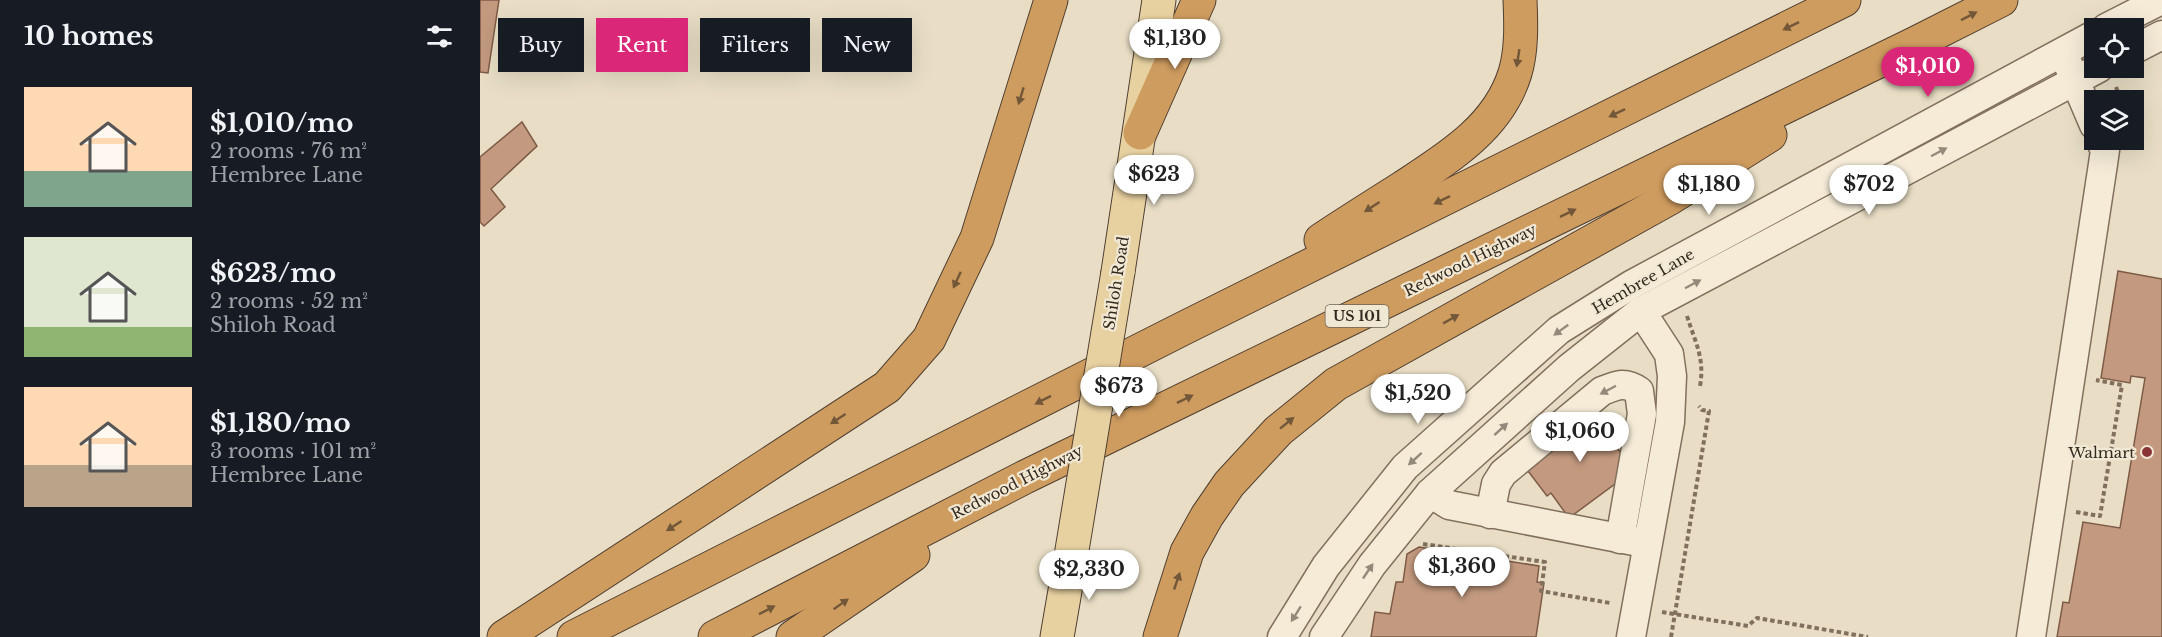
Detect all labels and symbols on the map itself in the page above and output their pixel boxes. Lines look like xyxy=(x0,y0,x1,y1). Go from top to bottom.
one-way arrow xyxy=(1961,11,1978,21)
pin: $1,130 xyxy=(1126,19,1224,70)
one-way arrow xyxy=(1783,21,1800,31)
pin: $1,010 xyxy=(1879,47,1977,98)
one-way arrow xyxy=(1513,49,1522,68)
one-way arrow xyxy=(1016,87,1025,105)
one-way arrow xyxy=(1608,108,1625,118)
one-way arrow xyxy=(1931,147,1948,157)
pin: $623 xyxy=(1118,155,1190,206)
pin: $1,180 xyxy=(1660,165,1758,216)
pin: $702 xyxy=(1833,165,1905,216)
one-way arrow xyxy=(1434,195,1451,204)
one-way arrow xyxy=(1363,202,1380,213)
one-way arrow xyxy=(1560,208,1577,217)
street label: Redwood Highway xyxy=(1401,219,1540,300)
street label: Shiloh Road xyxy=(1099,235,1133,331)
street label: Hembree Lane xyxy=(1589,244,1697,318)
one-way arrow xyxy=(952,271,961,288)
one-way arrow xyxy=(1685,279,1702,289)
road number: US 101 xyxy=(1326,305,1388,327)
one-way arrow xyxy=(1443,314,1459,325)
one-way arrow xyxy=(1553,324,1569,336)
pin: $673 xyxy=(1083,367,1155,418)
pin: $1,520 xyxy=(1369,374,1467,425)
one-way arrow xyxy=(1599,385,1616,395)
one-way arrow xyxy=(1034,395,1051,404)
one-way arrow xyxy=(1177,395,1194,404)
pin: $1,060 xyxy=(1531,412,1629,463)
one-way arrow xyxy=(829,414,846,425)
one-way arrow xyxy=(1279,417,1295,430)
one-way arrow xyxy=(1493,423,1508,436)
street label: Redwood Highway xyxy=(948,440,1086,523)
place label: Walmart xyxy=(2067,443,2135,462)
marker: Walmart xyxy=(2140,445,2154,459)
one-way arrow xyxy=(1407,452,1422,466)
one-way arrow xyxy=(667,520,683,532)
pin: $1,360 xyxy=(1413,547,1511,598)
pin: $2,330 xyxy=(1040,550,1138,601)
one-way arrow xyxy=(1362,563,1374,579)
one-way arrow xyxy=(1173,572,1183,590)
one-way arrow xyxy=(833,598,849,610)
one-way arrow xyxy=(759,605,776,615)
one-way arrow xyxy=(1291,606,1302,622)

